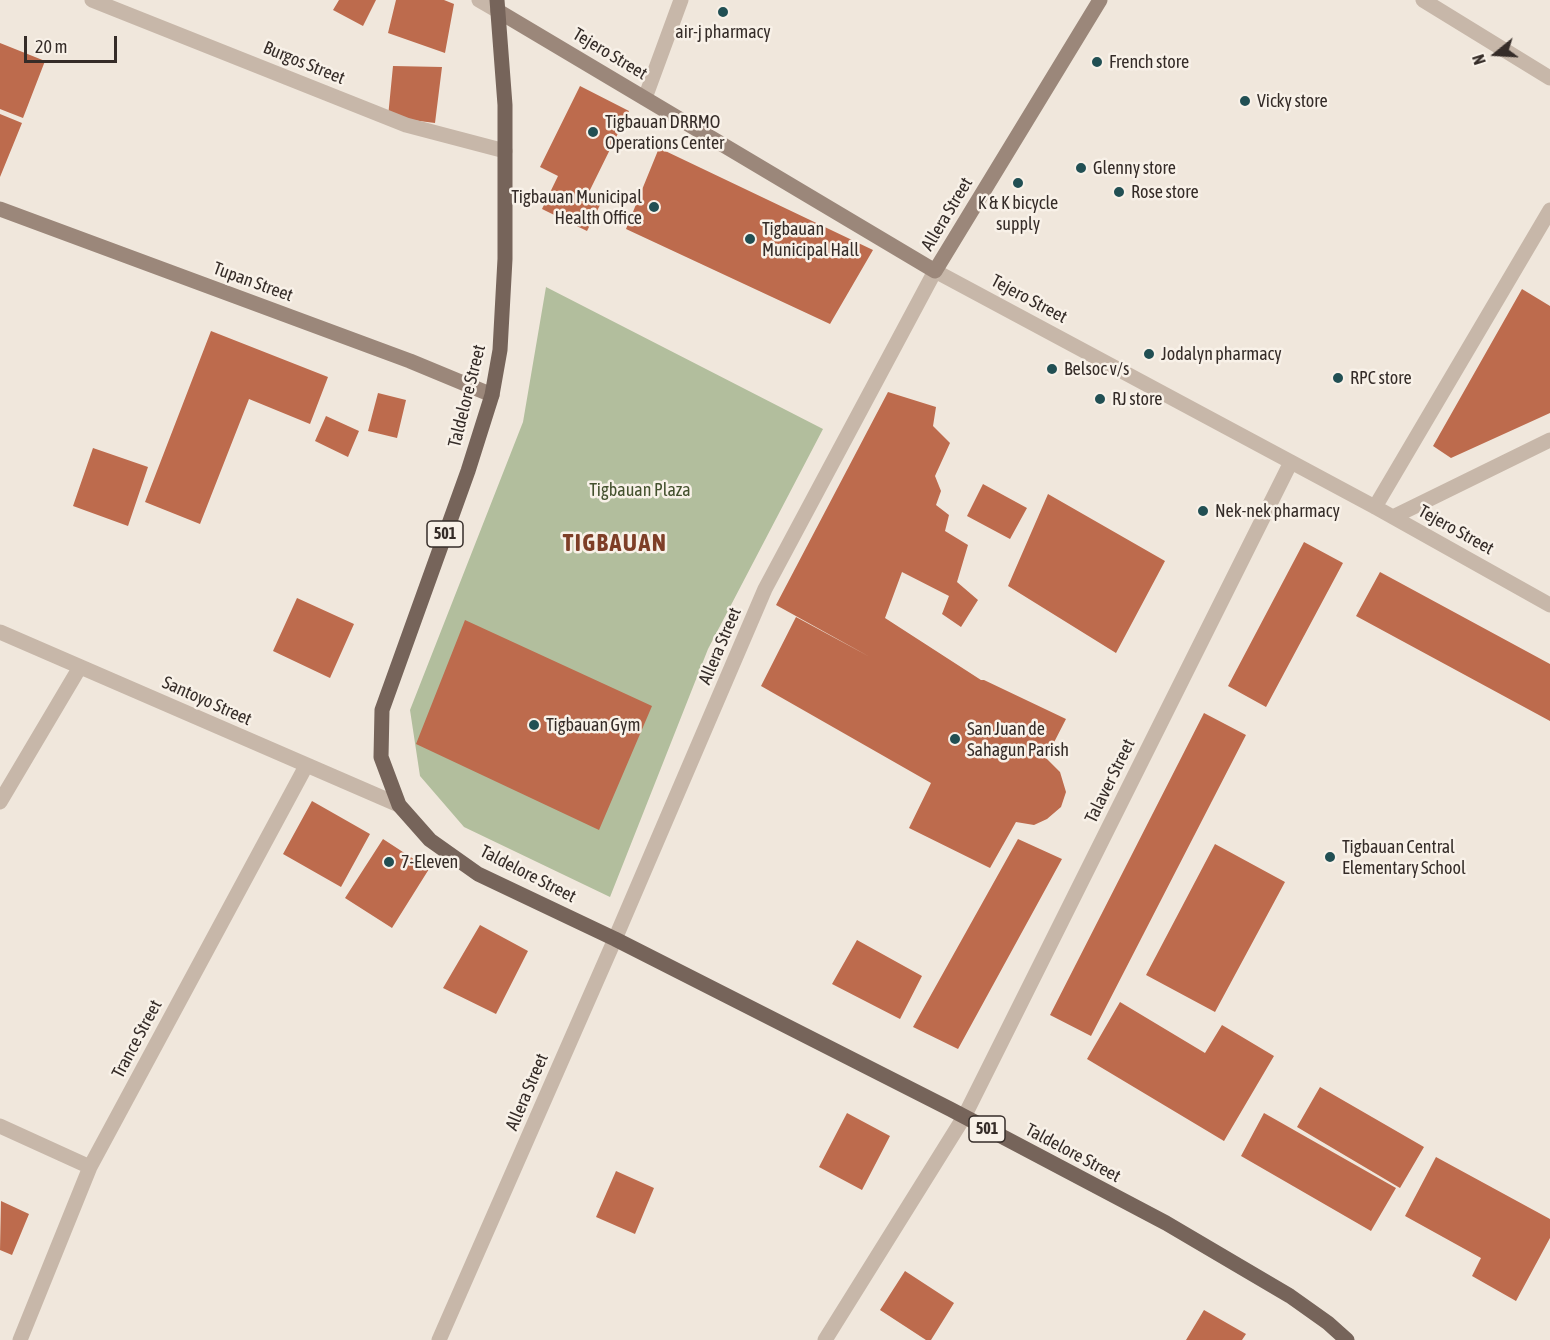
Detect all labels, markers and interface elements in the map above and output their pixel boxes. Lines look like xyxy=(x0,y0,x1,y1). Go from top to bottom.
marker: air-j pharmacy xyxy=(716,5,730,19)
place label: air-j pharmacy xyxy=(675,21,771,43)
street label: Tejero Street xyxy=(569,23,651,85)
scale bar xyxy=(27,24,120,62)
north arrow xyxy=(1466,24,1526,84)
text: 20 m xyxy=(35,36,67,57)
street label: Burgos Street xyxy=(260,37,348,89)
place label: French store xyxy=(1109,51,1189,73)
text: N xyxy=(1469,52,1489,67)
marker: French store xyxy=(1090,55,1104,69)
place label: Vicky store xyxy=(1257,90,1328,112)
marker: Vicky store xyxy=(1238,94,1252,108)
place label: Tigbauan DRRMO Operations Center xyxy=(605,111,724,154)
marker: Tigbauan DRRMO Operations Center xyxy=(586,125,600,139)
place label: Glenny store xyxy=(1093,157,1176,179)
marker: Glenny store xyxy=(1074,161,1088,175)
street label: Allera Street xyxy=(917,173,977,255)
marker: K & K bicycle supply xyxy=(1011,176,1025,190)
place label: Rose store xyxy=(1131,181,1199,203)
marker: Rose store xyxy=(1112,185,1126,199)
place label: Tigbauan Municipal Health Office xyxy=(511,186,642,228)
place label: K & K bicycle supply xyxy=(978,192,1058,234)
marker: Tigbauan Municipal Health Office xyxy=(647,200,661,214)
place label: Tigbauan Municipal Hall xyxy=(762,218,859,260)
marker: Tigbauan Municipal Hall xyxy=(743,232,757,246)
street label: Tupan Street xyxy=(210,258,296,306)
street label: Tejero Street xyxy=(987,270,1071,328)
street label: Taldelore Street xyxy=(444,343,490,449)
place label: Jodalyn pharmacy xyxy=(1161,343,1282,365)
marker: Jodalyn pharmacy xyxy=(1142,347,1156,361)
place label: Belsoc v/s xyxy=(1064,358,1129,380)
marker: Belsoc v/s xyxy=(1045,362,1059,376)
place label: RPC store xyxy=(1350,367,1412,389)
marker: RPC store xyxy=(1331,371,1345,385)
place label: RJ store xyxy=(1112,388,1163,410)
marker: RJ store xyxy=(1093,392,1107,406)
park label: Tigbauan Plaza xyxy=(589,479,691,501)
place label: Nek-nek pharmacy xyxy=(1215,500,1340,522)
street label: Tejero Street xyxy=(1414,500,1498,560)
marker: Nek-nek pharmacy xyxy=(1196,504,1210,518)
road number: 501 xyxy=(427,521,463,547)
district label: TIGBAUAN xyxy=(563,529,667,557)
street label: Allera Street xyxy=(694,604,746,688)
street label: Santoyo Street xyxy=(159,672,255,730)
place label: Tigbauan Gym xyxy=(546,714,640,736)
marker: Tigbauan Gym xyxy=(527,718,541,732)
place label: San Juan de Sahagun Parish xyxy=(967,718,1069,760)
marker: San Juan de Sahagun Parish xyxy=(948,732,962,746)
street label: Talaver Street xyxy=(1080,735,1140,827)
place label: Tigbauan Central Elementary School xyxy=(1342,836,1466,878)
street label: Taldelore Street xyxy=(476,841,580,907)
marker: Tigbauan Central Elementary School xyxy=(1323,850,1337,864)
place label: 7-Eleven xyxy=(401,851,458,873)
marker: 7-Eleven xyxy=(382,855,396,869)
street label: Trance Street xyxy=(107,996,167,1082)
street label: Allera Street xyxy=(501,1050,553,1134)
road number: 501 xyxy=(969,1116,1005,1142)
street label: Taldelore Street xyxy=(1022,1119,1124,1187)

